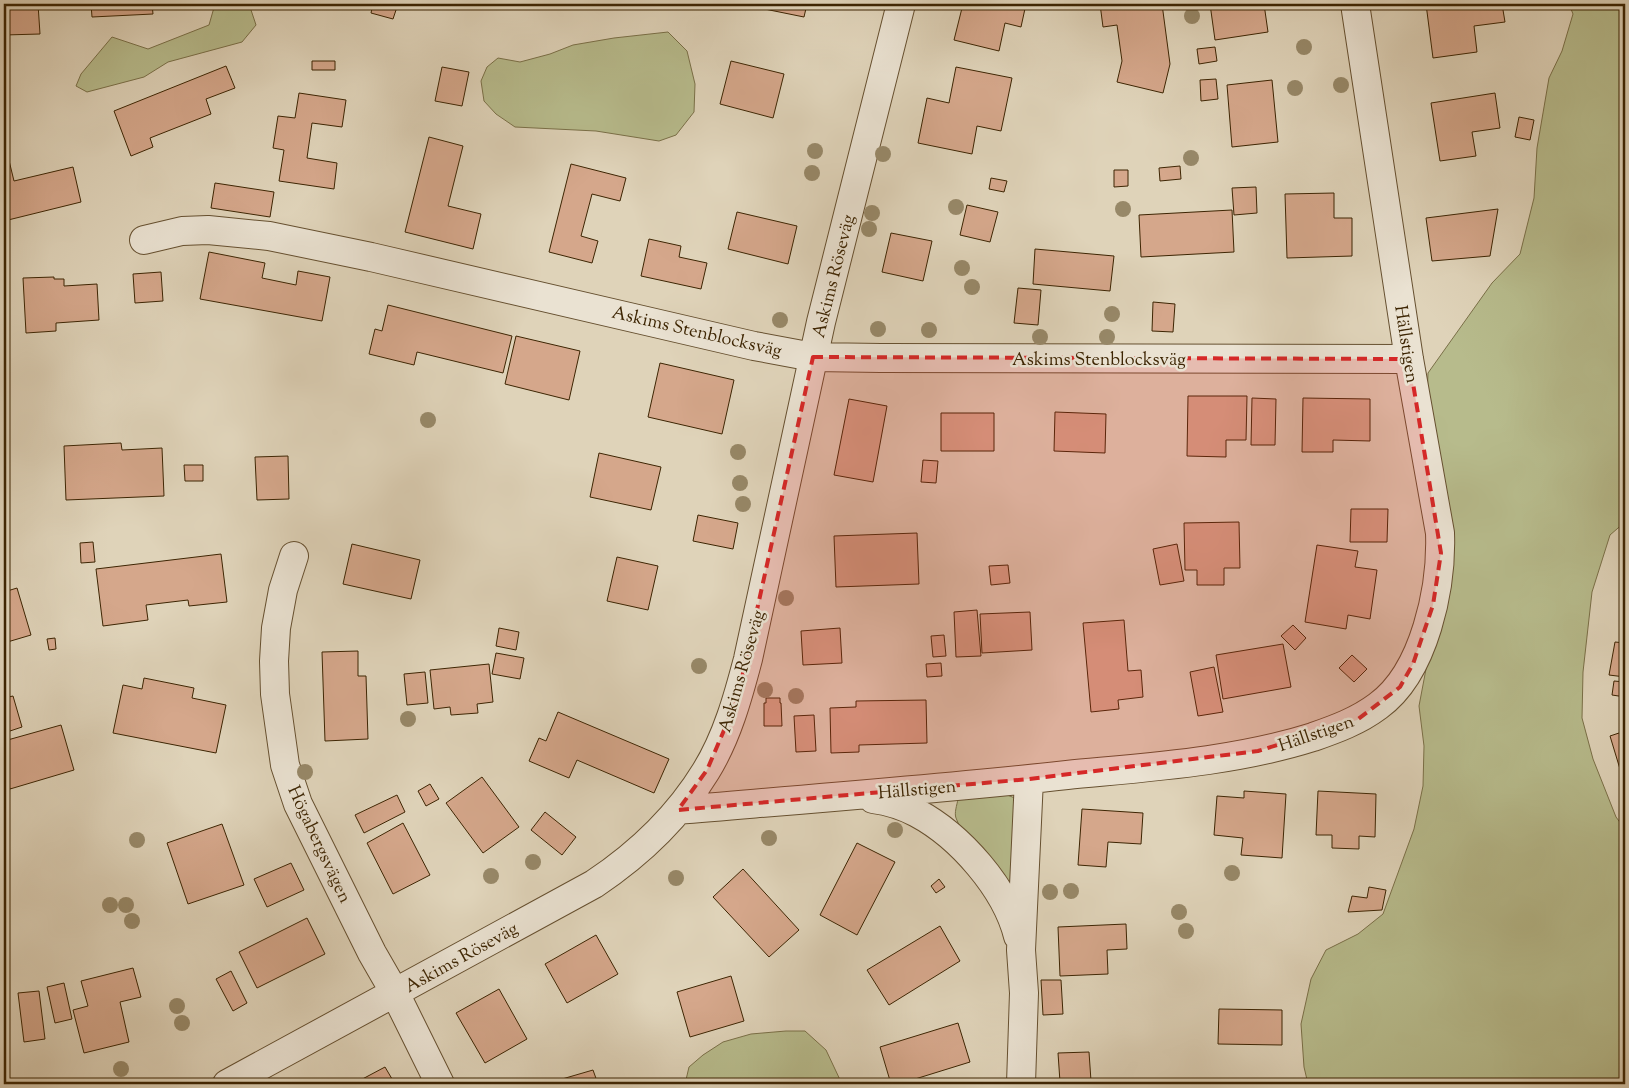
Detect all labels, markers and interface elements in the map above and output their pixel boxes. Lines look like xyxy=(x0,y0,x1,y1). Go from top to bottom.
street label: Askims Röseväg xyxy=(807,212,863,341)
street label: Askims Stenblocksväg xyxy=(609,301,784,365)
street label: Hällstigen xyxy=(1386,303,1424,385)
street label: Askims Stenblocksväg xyxy=(1012,348,1186,374)
street label: Askims Röseväg xyxy=(713,607,773,736)
street label: Hällstigen xyxy=(1275,710,1358,760)
street label: Hällstigen xyxy=(877,775,958,807)
street label: Högabergsvägen xyxy=(280,782,357,908)
street label: Askims Röseväg xyxy=(401,917,524,1001)

